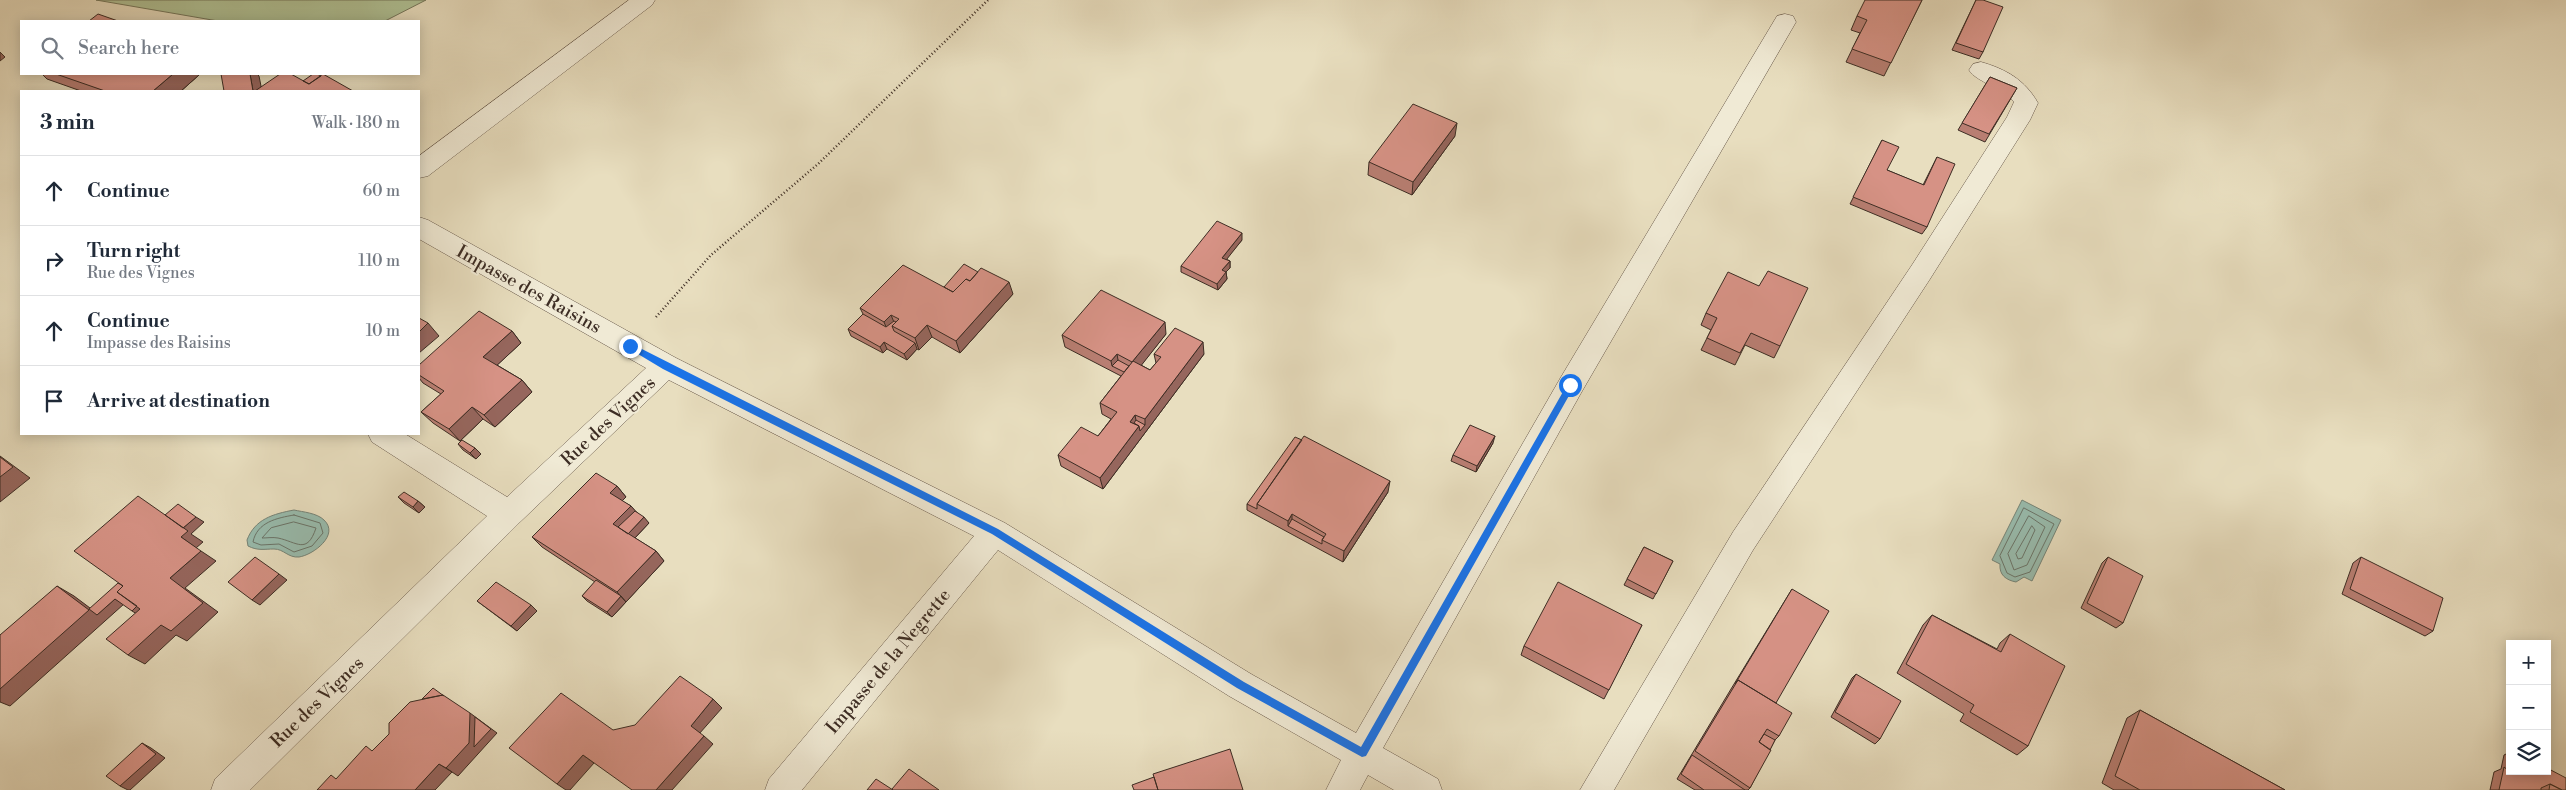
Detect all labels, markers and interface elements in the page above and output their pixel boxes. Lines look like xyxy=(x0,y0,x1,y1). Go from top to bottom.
search box xyxy=(20,20,420,75)
icon: search xyxy=(38,34,66,62)
text: Search here xyxy=(78,36,179,60)
text: 3 min xyxy=(40,110,95,136)
text: Walk · 180 m xyxy=(312,113,400,133)
icon: ahead xyxy=(40,177,68,205)
text: Continue xyxy=(87,179,170,203)
text: 60 m xyxy=(362,181,400,201)
text: Turn right xyxy=(87,239,180,263)
street label: Impasse des Raisins xyxy=(452,240,605,339)
icon: right xyxy=(40,247,68,275)
text: 110 m xyxy=(358,251,400,271)
text: Rue des Vignes xyxy=(87,263,195,283)
text: Continue xyxy=(87,309,170,333)
icon: ahead xyxy=(40,317,68,345)
text: 10 m xyxy=(366,321,400,341)
text: Impasse des Raisins xyxy=(87,333,231,353)
route end xyxy=(619,335,642,358)
street label: Rue des Vignes xyxy=(556,372,661,471)
route start xyxy=(1559,374,1582,397)
icon: arrive xyxy=(40,387,68,415)
text: Arrive at destination xyxy=(87,389,270,413)
street label: Impasse de la Negrette xyxy=(821,584,956,739)
map controls xyxy=(2506,640,2551,775)
button: + xyxy=(2506,640,2551,685)
street label: Rue des Vignes xyxy=(266,652,369,753)
button: − xyxy=(2506,685,2551,730)
button: layers xyxy=(2506,730,2551,775)

